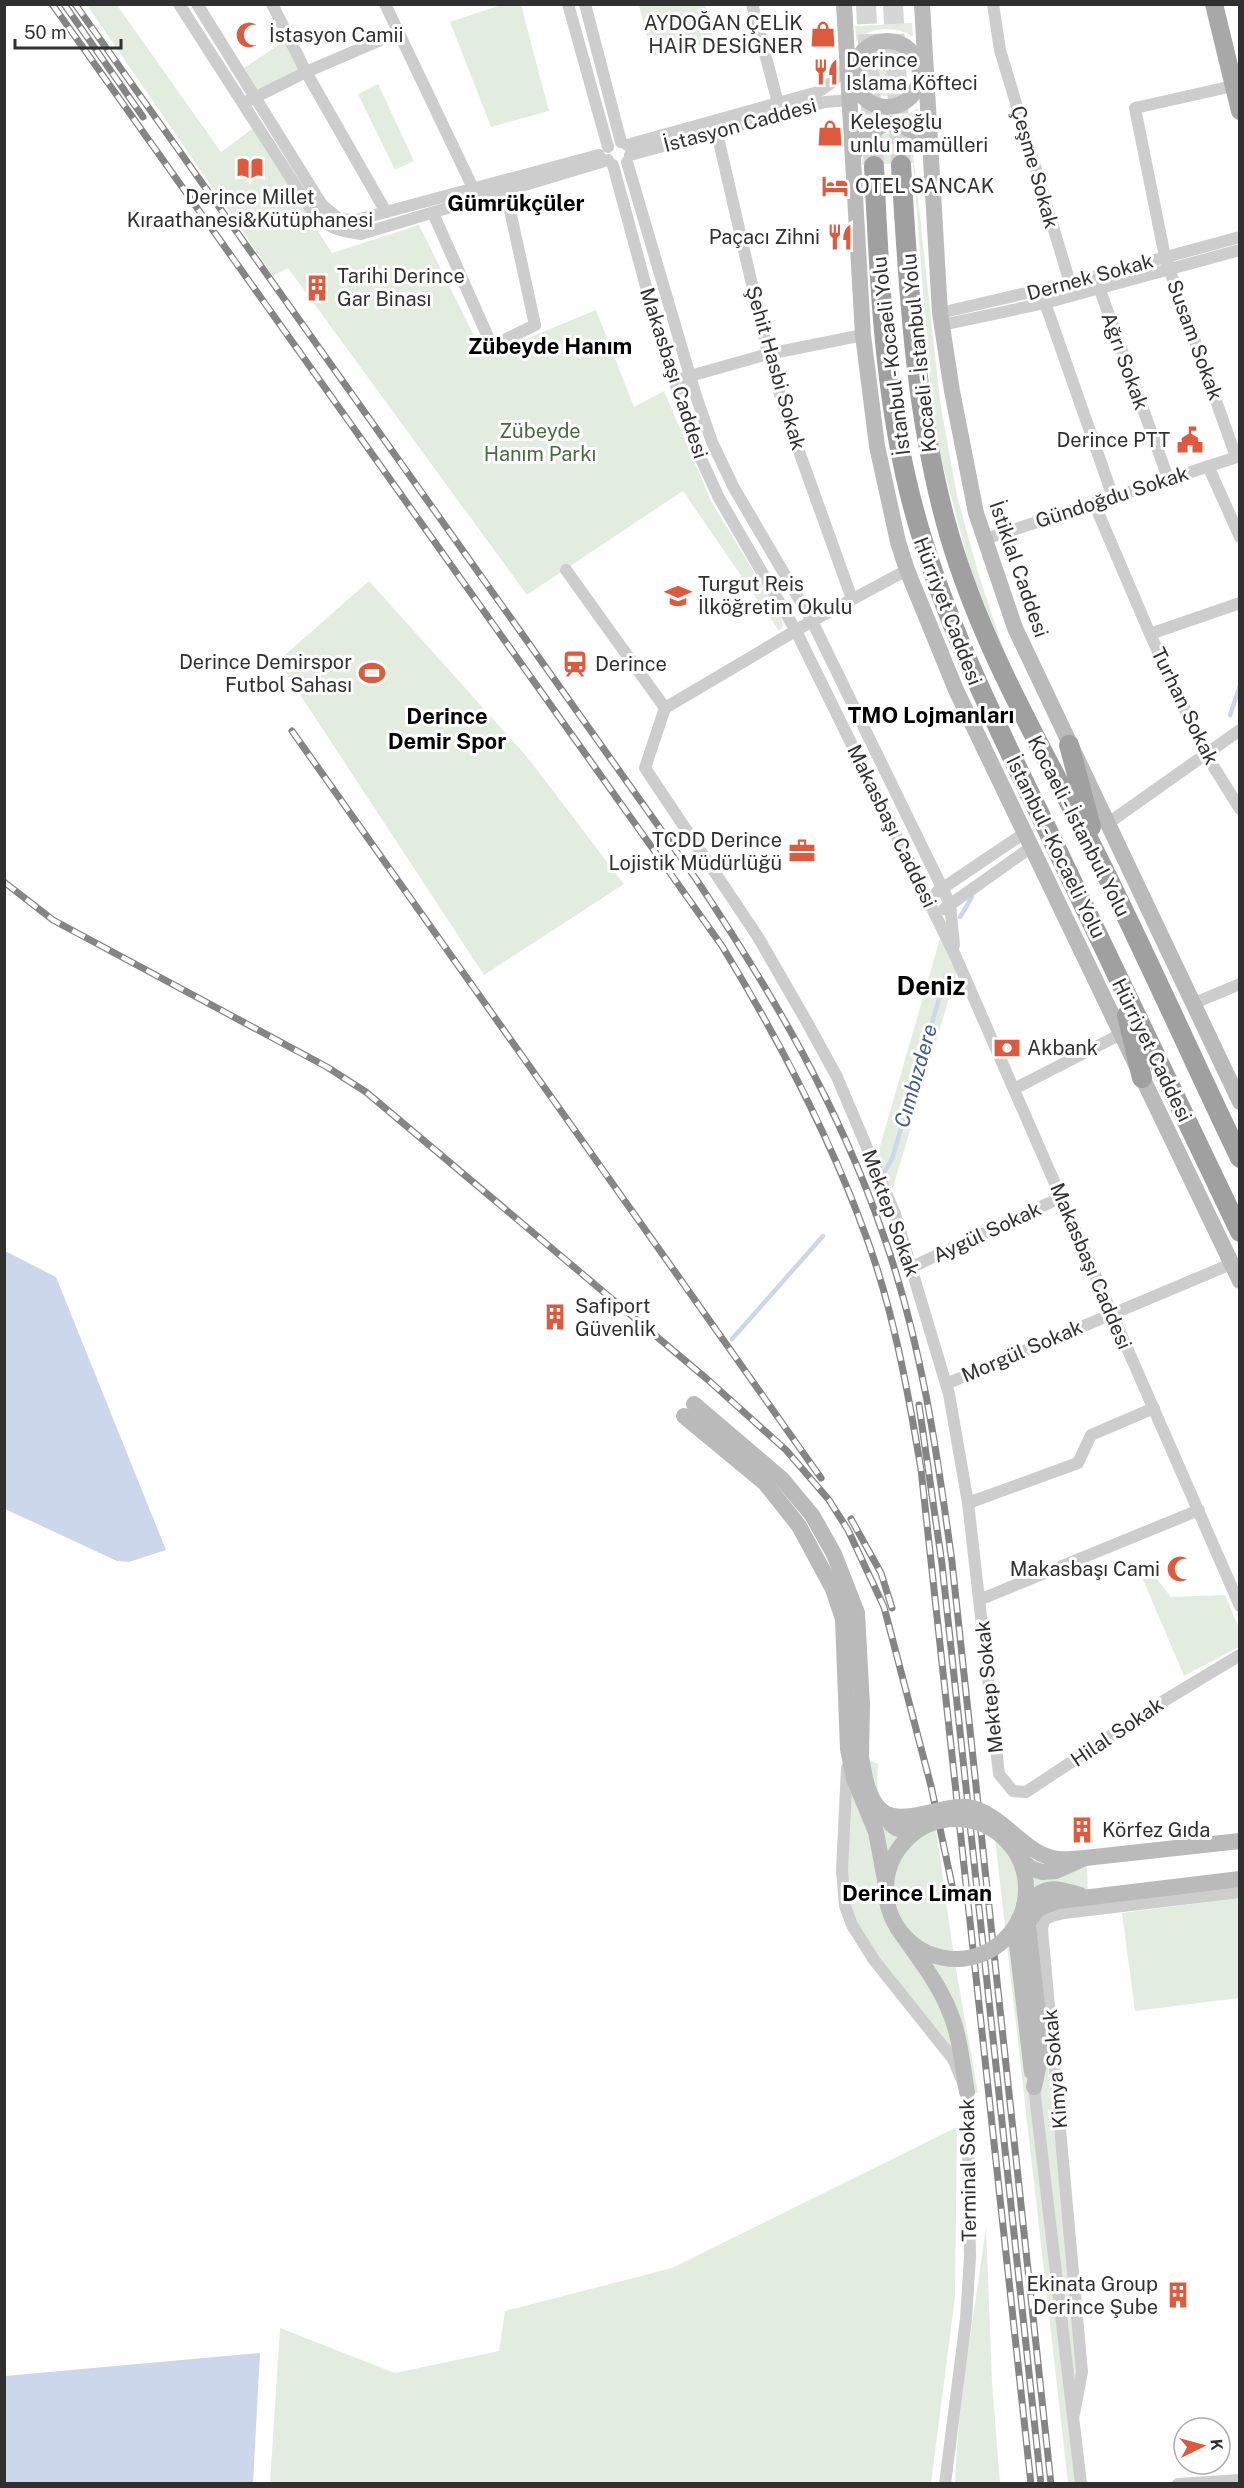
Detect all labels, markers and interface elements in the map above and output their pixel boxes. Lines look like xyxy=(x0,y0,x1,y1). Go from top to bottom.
place label: AYDOĞAN ÇELİK HAİR DESİGNER xyxy=(644,11,803,58)
scale bar xyxy=(15,12,122,50)
shop icon: AYDOĞAN ÇELİK HAİR DESİGNER xyxy=(808,19,838,49)
mosque icon: İstasyon Camii xyxy=(234,20,264,50)
text: 50 m xyxy=(24,22,67,43)
place label: İstasyon Camii xyxy=(269,23,404,47)
place label: Derince Islama Köfteci xyxy=(846,48,978,95)
restaurant icon: Derince Islama Köfteci xyxy=(811,57,841,87)
street label: İstasyon Caddesi xyxy=(661,93,819,157)
street label: Çeşme Sokak xyxy=(1006,103,1064,231)
place label: Keleşoğlu unlu mamülleri xyxy=(850,110,988,157)
shop icon: Keleşoğlu unlu mamülleri xyxy=(815,118,845,148)
library icon: Derince Millet Kıraathanesi&Kütüphanesi xyxy=(235,153,265,183)
hotel icon: OTEL SANCAK xyxy=(820,171,850,201)
place label: OTEL SANCAK xyxy=(855,174,994,198)
place label: Derince Millet Kıraathanesi&Kütüphanesi xyxy=(127,185,373,232)
district label: Gümrükçüler xyxy=(447,190,585,216)
restaurant icon: Paçacı Zihni xyxy=(825,222,855,252)
place label: Paçacı Zihni xyxy=(709,225,820,249)
street label: Dernek Sokak xyxy=(1024,249,1156,305)
street label: Kocaeli - İstanbul Yolu xyxy=(897,252,941,454)
street label: İstanbul - Kocaeli Yolu xyxy=(867,255,915,457)
place label: Tarihi Derince Gar Binası xyxy=(337,264,465,311)
building icon: Tarihi Derince Gar Binası xyxy=(302,273,332,303)
street label: Susam Sokak xyxy=(1162,277,1228,403)
street label: Şehit Hasbi Sokak xyxy=(741,283,811,453)
street label: Makasbaşı Caddesi xyxy=(635,285,713,461)
street label: Ağrı Sokak xyxy=(1096,309,1154,413)
district label: Zübeyde Hanım xyxy=(468,333,632,359)
park label: Zübeyde Hanım Parkı xyxy=(484,419,596,466)
public building icon: Derince PTT xyxy=(1175,425,1205,455)
place label: Derince PTT xyxy=(1056,428,1170,452)
street label: Gündoğdu Sokak xyxy=(1032,461,1192,533)
street label: İstiklal Caddesi xyxy=(984,498,1054,640)
street label: Hürriyet Caddesi xyxy=(909,534,987,688)
place label: Turgut Reis İlköğretim Okulu xyxy=(698,572,852,619)
school or university icon: Turgut Reis İlköğretim Okulu xyxy=(663,581,693,611)
street label: Turhan Sokak xyxy=(1146,644,1224,768)
station icon: Derince xyxy=(560,649,590,679)
place label: Derince Demirspor Futbol Sahası xyxy=(179,650,352,697)
place label: Derince xyxy=(595,652,667,676)
sports icon: Derince Demirspor Futbol Sahası xyxy=(357,658,387,688)
district label: TMO Lojmanları xyxy=(848,702,1014,728)
district label: Derince Demir Spor xyxy=(388,703,506,754)
street label: Kocaeli - İstanbul Yolu xyxy=(1023,731,1135,921)
street label: Makasbaşı Caddesi xyxy=(842,741,942,911)
street label: İstanbul - Kocaeli Yolu xyxy=(1001,752,1111,942)
place label: TCDD Derince Lojistik Müdürlüğü xyxy=(608,828,782,875)
office icon: TCDD Derince Lojistik Müdürlüğü xyxy=(787,836,817,866)
district label: Deniz xyxy=(897,970,966,1001)
street label: Hürriyet Caddesi xyxy=(1107,974,1197,1126)
water label: Cımbızdere xyxy=(889,1021,942,1130)
bank icon: Akbank xyxy=(992,1033,1022,1063)
place label: Akbank xyxy=(1027,1036,1098,1060)
street label: Mektep Sokak xyxy=(857,1146,925,1280)
street label: Makasbaşı Caddesi xyxy=(1045,1179,1137,1353)
street label: Aygül Sokak xyxy=(929,1197,1045,1267)
place label: Safiport Güvenlik xyxy=(575,1294,656,1341)
building icon: Safiport Güvenlik xyxy=(540,1302,570,1332)
street label: Morgül Sokak xyxy=(958,1315,1086,1387)
mosque icon: Makasbaşı Cami xyxy=(1165,1554,1195,1584)
place label: Makasbaşı Cami xyxy=(1010,1557,1160,1581)
street label: Mektep Sokak xyxy=(970,1619,1008,1755)
street label: Hilal Sokak xyxy=(1066,1692,1168,1772)
building icon: Körfez Gıda xyxy=(1067,1815,1097,1845)
place label: Körfez Gıda xyxy=(1102,1818,1210,1842)
district label: Derince Liman xyxy=(842,1880,992,1906)
street label: Kimya Sokak xyxy=(1038,2008,1072,2130)
street label: Terminal Sokak xyxy=(955,2098,981,2242)
place label: Ekinata Group Derince Şube xyxy=(1027,2272,1158,2319)
building icon: Ekinata Group Derince Şube xyxy=(1163,2280,1193,2310)
north arrow xyxy=(1172,2416,1232,2476)
text: K xyxy=(1206,2438,1226,2452)

